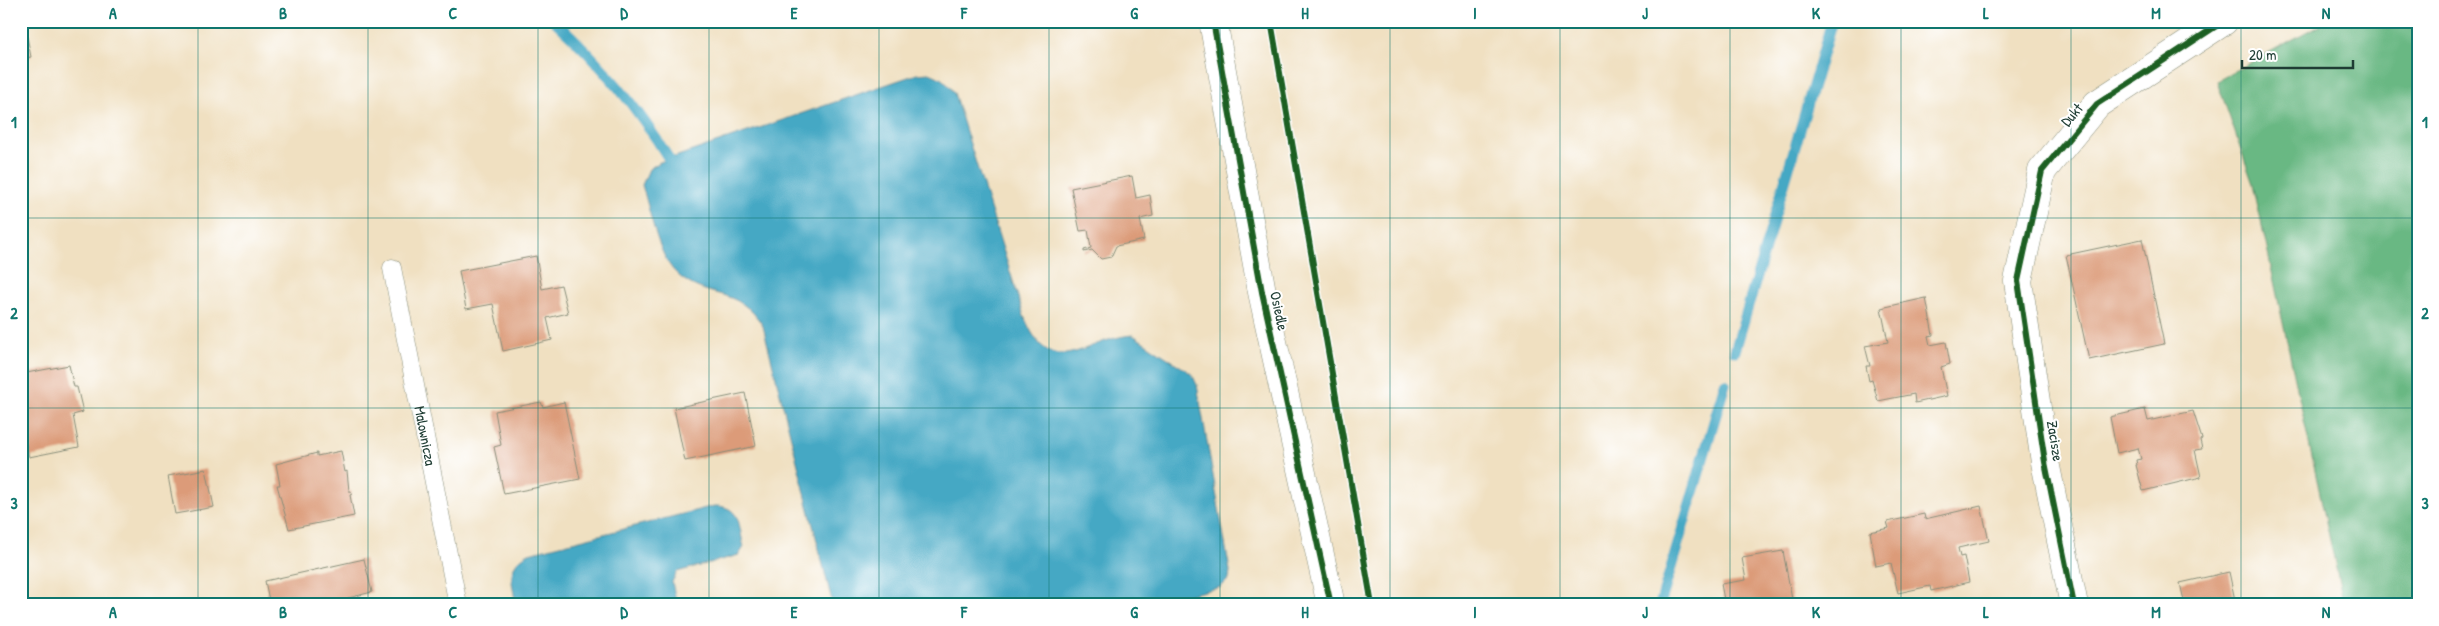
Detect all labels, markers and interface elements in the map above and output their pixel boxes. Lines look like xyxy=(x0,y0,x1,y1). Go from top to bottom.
text: A xyxy=(109,2,117,24)
text: B xyxy=(279,2,287,24)
text: C xyxy=(449,2,458,24)
text: D xyxy=(620,2,628,24)
text: E xyxy=(790,2,798,24)
text: F xyxy=(960,2,968,24)
text: G xyxy=(1130,2,1138,24)
text: H xyxy=(1301,2,1309,24)
text: I xyxy=(1473,2,1477,24)
text: J xyxy=(1642,2,1648,24)
text: K xyxy=(1812,2,1821,24)
text: L xyxy=(1983,2,1989,24)
text: M xyxy=(2151,2,2161,24)
text: N xyxy=(2322,2,2331,24)
scale bar xyxy=(2242,38,2353,70)
text: 20 m xyxy=(2249,44,2276,65)
street label: Dukt xyxy=(2056,98,2088,131)
text: 1 xyxy=(11,111,17,133)
text: 1 xyxy=(2422,111,2428,133)
street label: Osiedle xyxy=(1265,290,1294,332)
text: 2 xyxy=(10,302,18,324)
text: 2 xyxy=(2421,302,2429,324)
street label: Malownicza xyxy=(409,404,441,467)
street label: Zacisze xyxy=(2042,419,2069,463)
text: 3 xyxy=(10,492,18,514)
text: 3 xyxy=(2421,492,2429,514)
text: A xyxy=(109,601,117,623)
text: B xyxy=(279,601,287,623)
text: C xyxy=(449,601,458,623)
text: D xyxy=(620,601,628,623)
text: E xyxy=(790,601,798,623)
text: F xyxy=(960,601,968,623)
text: G xyxy=(1130,601,1138,623)
text: H xyxy=(1301,601,1309,623)
text: I xyxy=(1473,601,1477,623)
text: J xyxy=(1642,601,1648,623)
text: K xyxy=(1812,601,1821,623)
text: L xyxy=(1983,601,1989,623)
text: M xyxy=(2151,601,2161,623)
text: N xyxy=(2322,601,2331,623)

